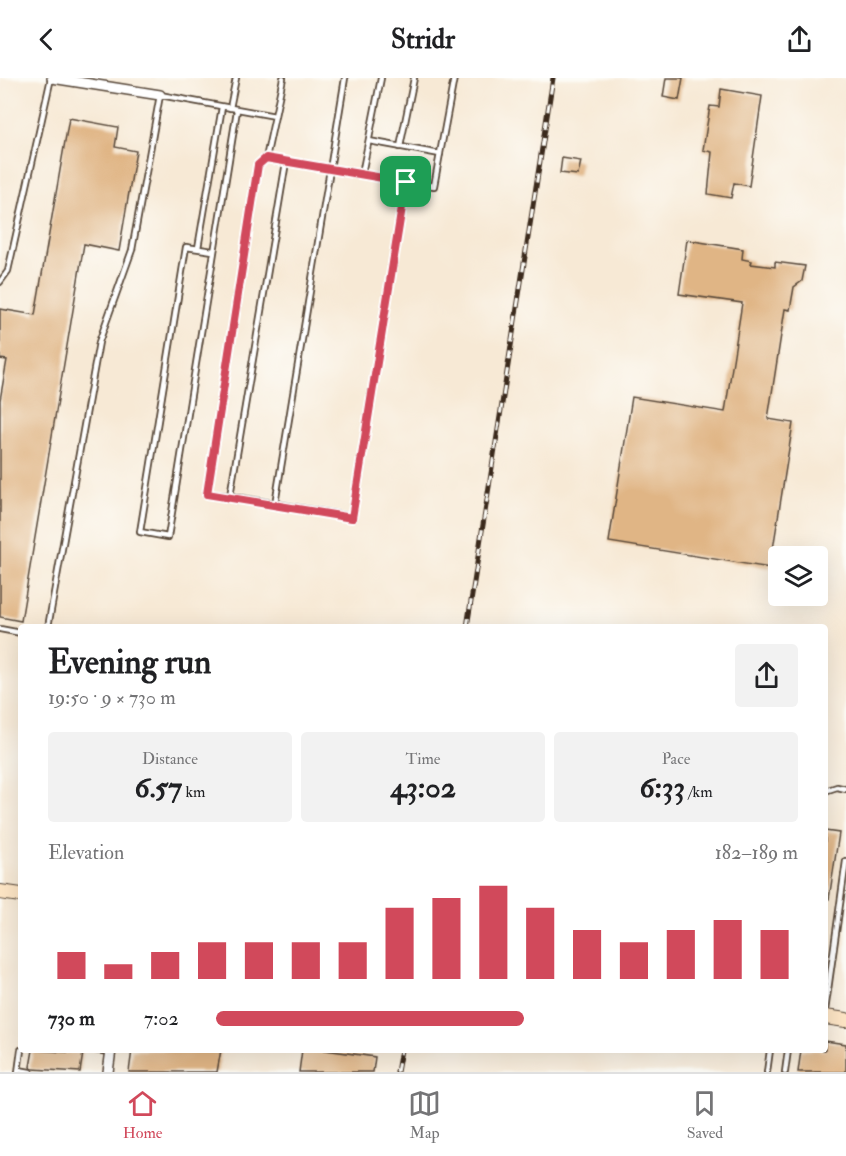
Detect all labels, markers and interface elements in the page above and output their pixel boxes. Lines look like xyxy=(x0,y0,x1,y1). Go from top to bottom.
icon: back xyxy=(30,23,63,56)
text: Stridr xyxy=(391,23,455,56)
icon: share xyxy=(783,23,816,56)
pin xyxy=(380,156,431,207)
icon: arrive xyxy=(389,165,422,198)
map controls xyxy=(768,546,828,606)
button: layers xyxy=(768,546,828,606)
text: Evening run xyxy=(48,642,211,683)
button: share xyxy=(735,644,798,707)
text: 19:50 · 9 × 730 m xyxy=(48,685,176,710)
text: Distance xyxy=(142,749,198,769)
text: Time xyxy=(406,749,440,769)
text: Pace xyxy=(662,749,690,769)
text: 6.57 xyxy=(135,769,182,806)
text: 43:02 xyxy=(390,769,456,806)
text: 6:33 xyxy=(639,769,685,806)
text: km xyxy=(182,782,205,802)
text: /km xyxy=(685,782,713,802)
text: Elevation xyxy=(48,840,124,865)
text: 182–189 m xyxy=(715,840,798,865)
text: 730 m xyxy=(48,1006,95,1031)
text: 7:02 xyxy=(144,1006,179,1031)
tab: Home xyxy=(123,1087,162,1143)
tab: Map xyxy=(408,1087,441,1143)
tab: Saved xyxy=(687,1087,723,1143)

